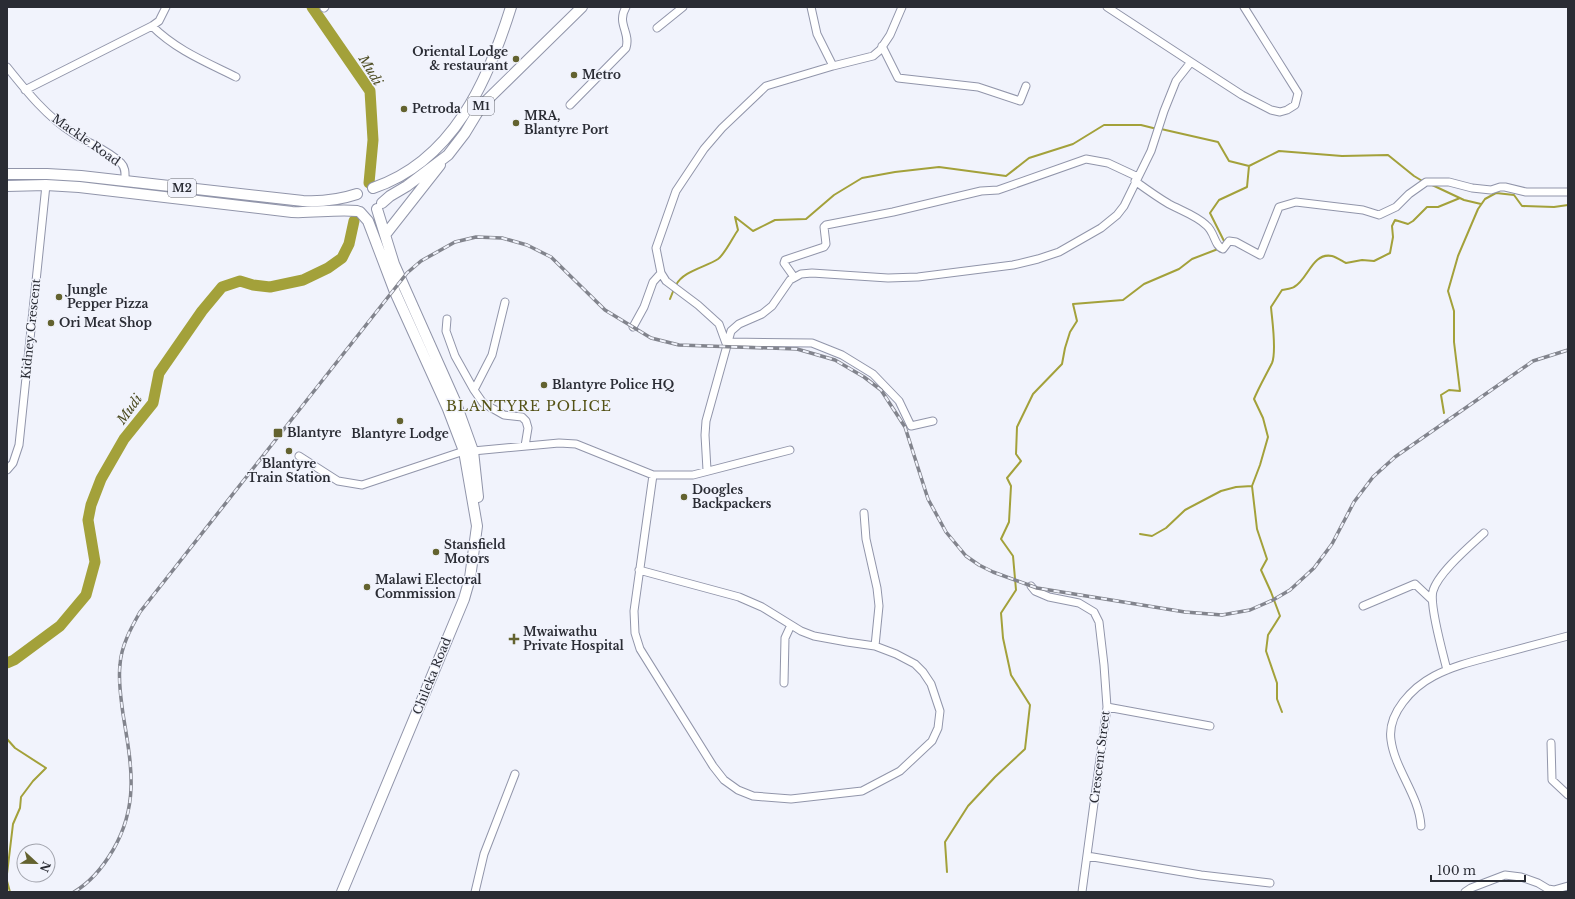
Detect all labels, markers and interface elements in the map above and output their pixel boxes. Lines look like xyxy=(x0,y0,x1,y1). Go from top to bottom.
place label: Oriental Lodge & restaurant xyxy=(412,44,508,73)
water label: Mudi xyxy=(354,51,387,89)
marker: Oriental Lodge & restaurant xyxy=(511,54,521,64)
place label: Metro xyxy=(582,67,621,82)
marker: Metro xyxy=(569,70,579,80)
road number: M1 xyxy=(468,97,494,115)
place label: Petroda xyxy=(412,101,461,116)
marker: Petroda xyxy=(399,104,409,114)
place label: MRA, Blantyre Port xyxy=(524,108,609,137)
street label: Mackle Road xyxy=(49,111,123,169)
marker: MRA, Blantyre Port xyxy=(511,118,521,128)
road number: M2 xyxy=(168,179,196,197)
street label: Kidney Crescent xyxy=(18,278,43,380)
place label: Jungle Pepper Pizza xyxy=(64,282,149,311)
marker: Jungle Pepper Pizza xyxy=(54,292,64,302)
place label: Ori Meat Shop xyxy=(59,315,152,330)
marker: Ori Meat Shop xyxy=(46,318,56,328)
place label: Blantyre Police HQ xyxy=(552,377,675,392)
marker: Blantyre Police HQ xyxy=(539,380,549,390)
water label: Mudi xyxy=(112,391,146,428)
district label: BLANTYRE POLICE xyxy=(446,397,612,415)
marker: Blantyre Lodge xyxy=(395,416,405,426)
place label: Blantyre xyxy=(287,425,342,440)
place label: Blantyre Lodge xyxy=(351,426,449,441)
marker: Blantyre xyxy=(272,427,284,439)
marker: Blantyre Train Station xyxy=(284,446,294,456)
place label: Blantyre Train Station xyxy=(247,456,331,485)
place label: Doogles Backpackers xyxy=(692,482,772,511)
marker: Doogles Backpackers xyxy=(679,492,689,502)
place label: Stansfield Motors xyxy=(444,537,506,566)
marker: Stansfield Motors xyxy=(431,547,441,557)
place label: Malawi Electoral Commission xyxy=(375,572,482,601)
marker: Malawi Electoral Commission xyxy=(362,582,372,592)
place label: Mwaiwathu Private Hospital xyxy=(523,624,625,653)
marker: Mwaiwathu Private Hospital xyxy=(508,633,520,645)
street label: Chileka Road xyxy=(409,635,454,717)
street label: Crescent Street xyxy=(1086,709,1113,804)
north arrow xyxy=(16,843,56,883)
scale bar xyxy=(1431,857,1525,883)
text: N xyxy=(37,859,54,875)
text: 100 m xyxy=(1437,863,1476,878)

